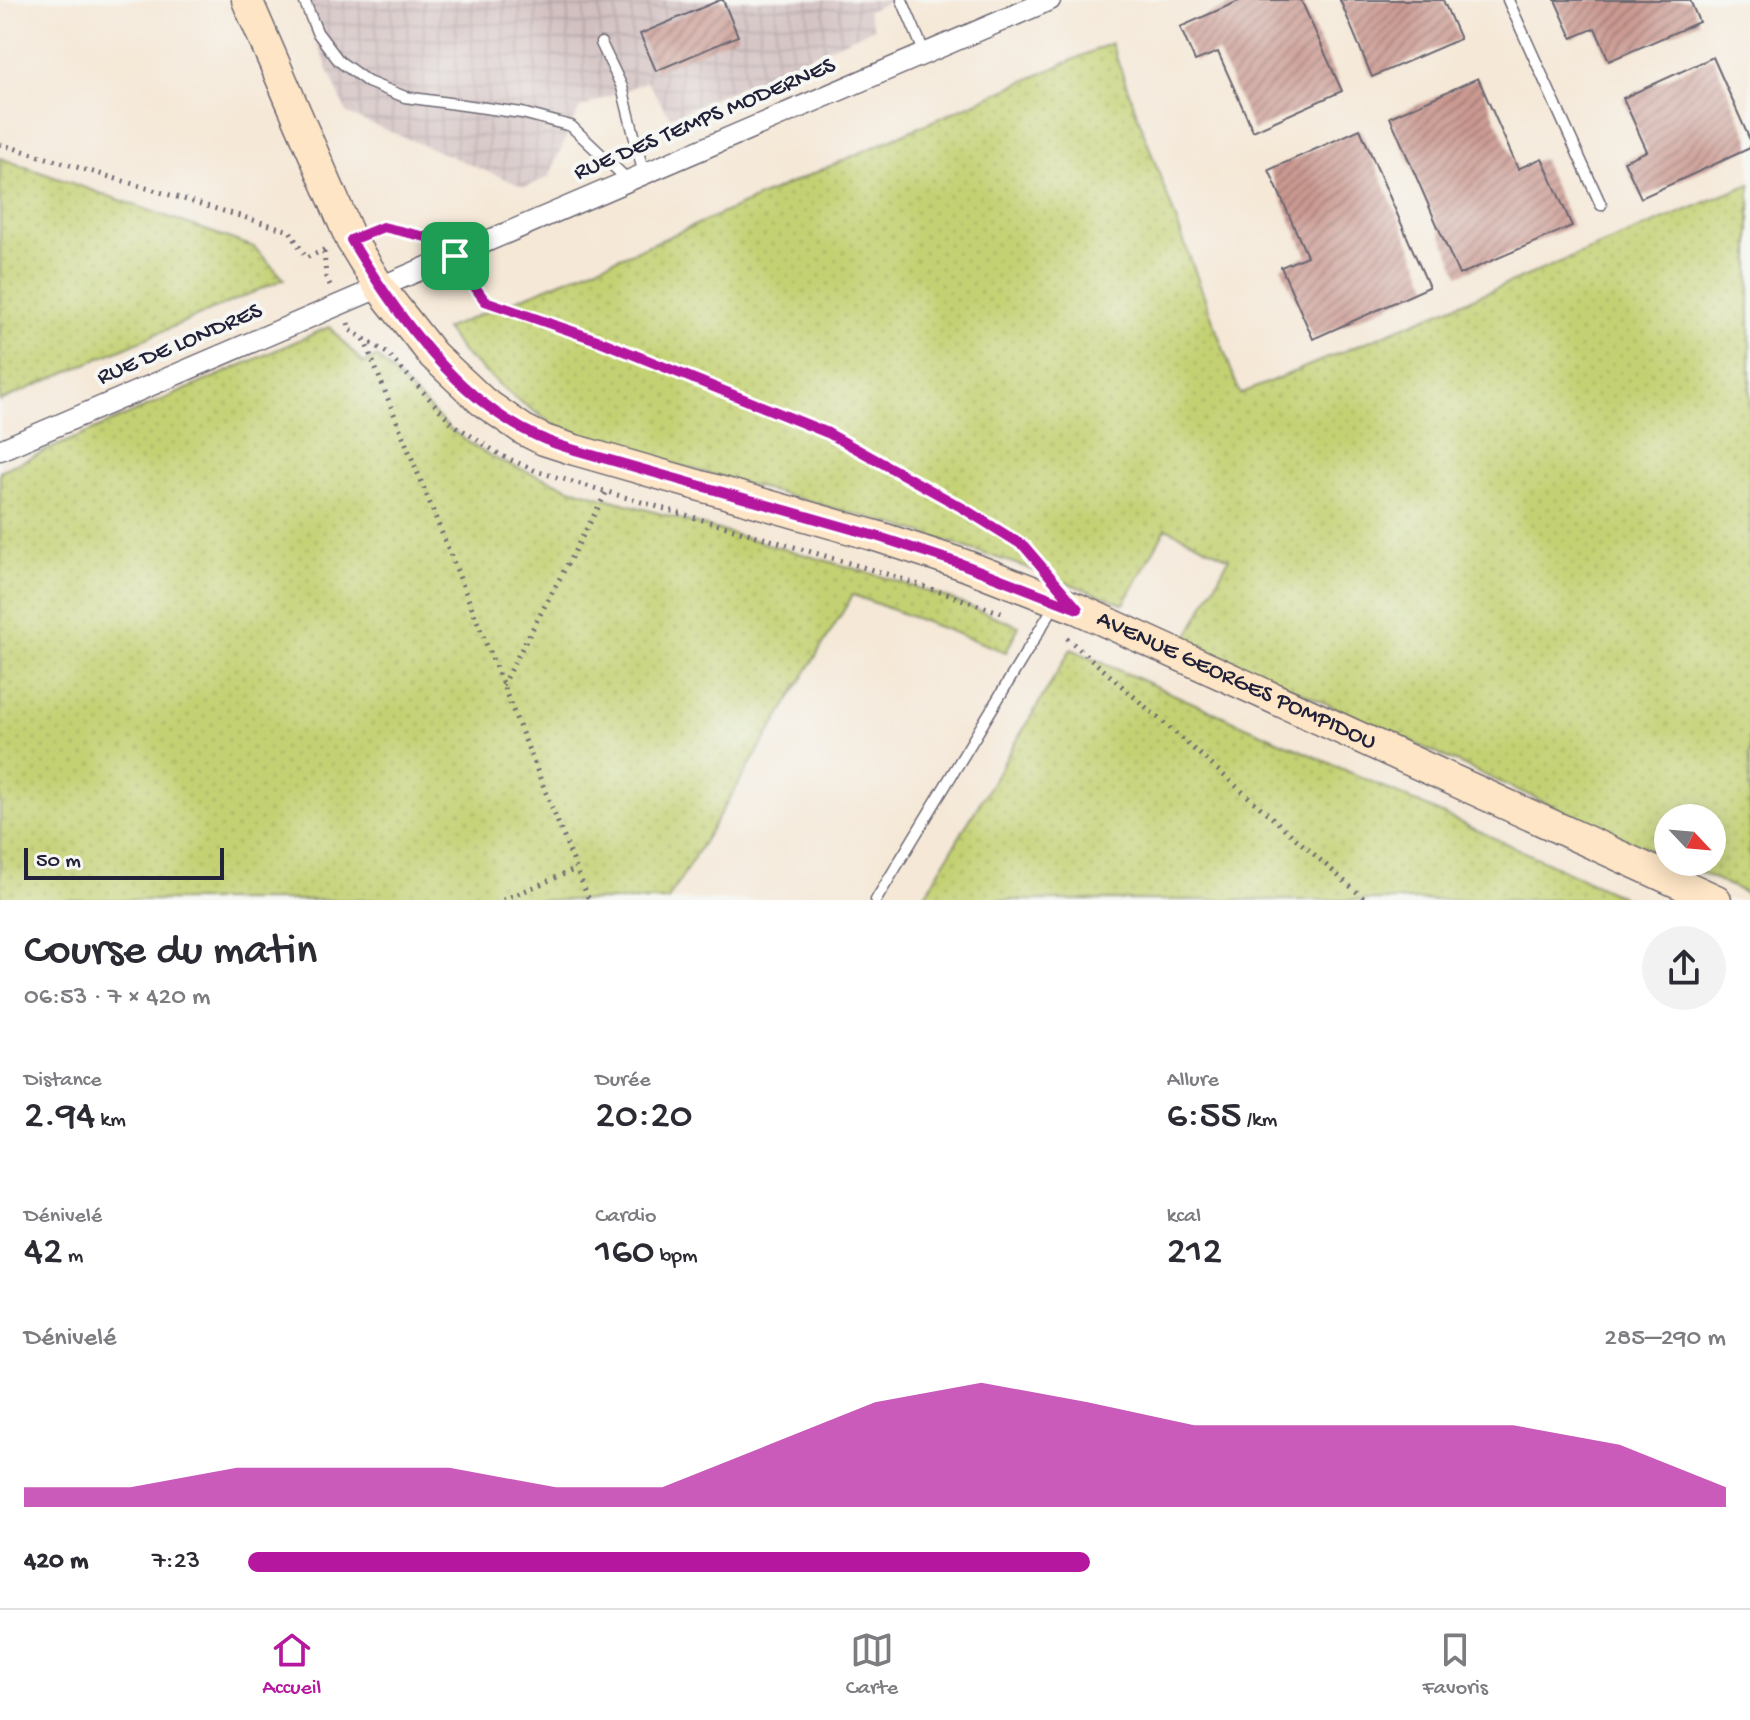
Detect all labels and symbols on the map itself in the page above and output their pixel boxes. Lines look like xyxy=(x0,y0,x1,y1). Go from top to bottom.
street label: RUE DES TEMPS MODERNES xyxy=(570,51,841,188)
pin xyxy=(421,222,489,290)
street label: RUE DE LONDRES xyxy=(93,297,268,393)
street label: AVENUE GEORGES POMPIDOU xyxy=(1092,605,1381,757)
north arrow xyxy=(1654,804,1726,876)
scale bar xyxy=(24,844,224,880)

